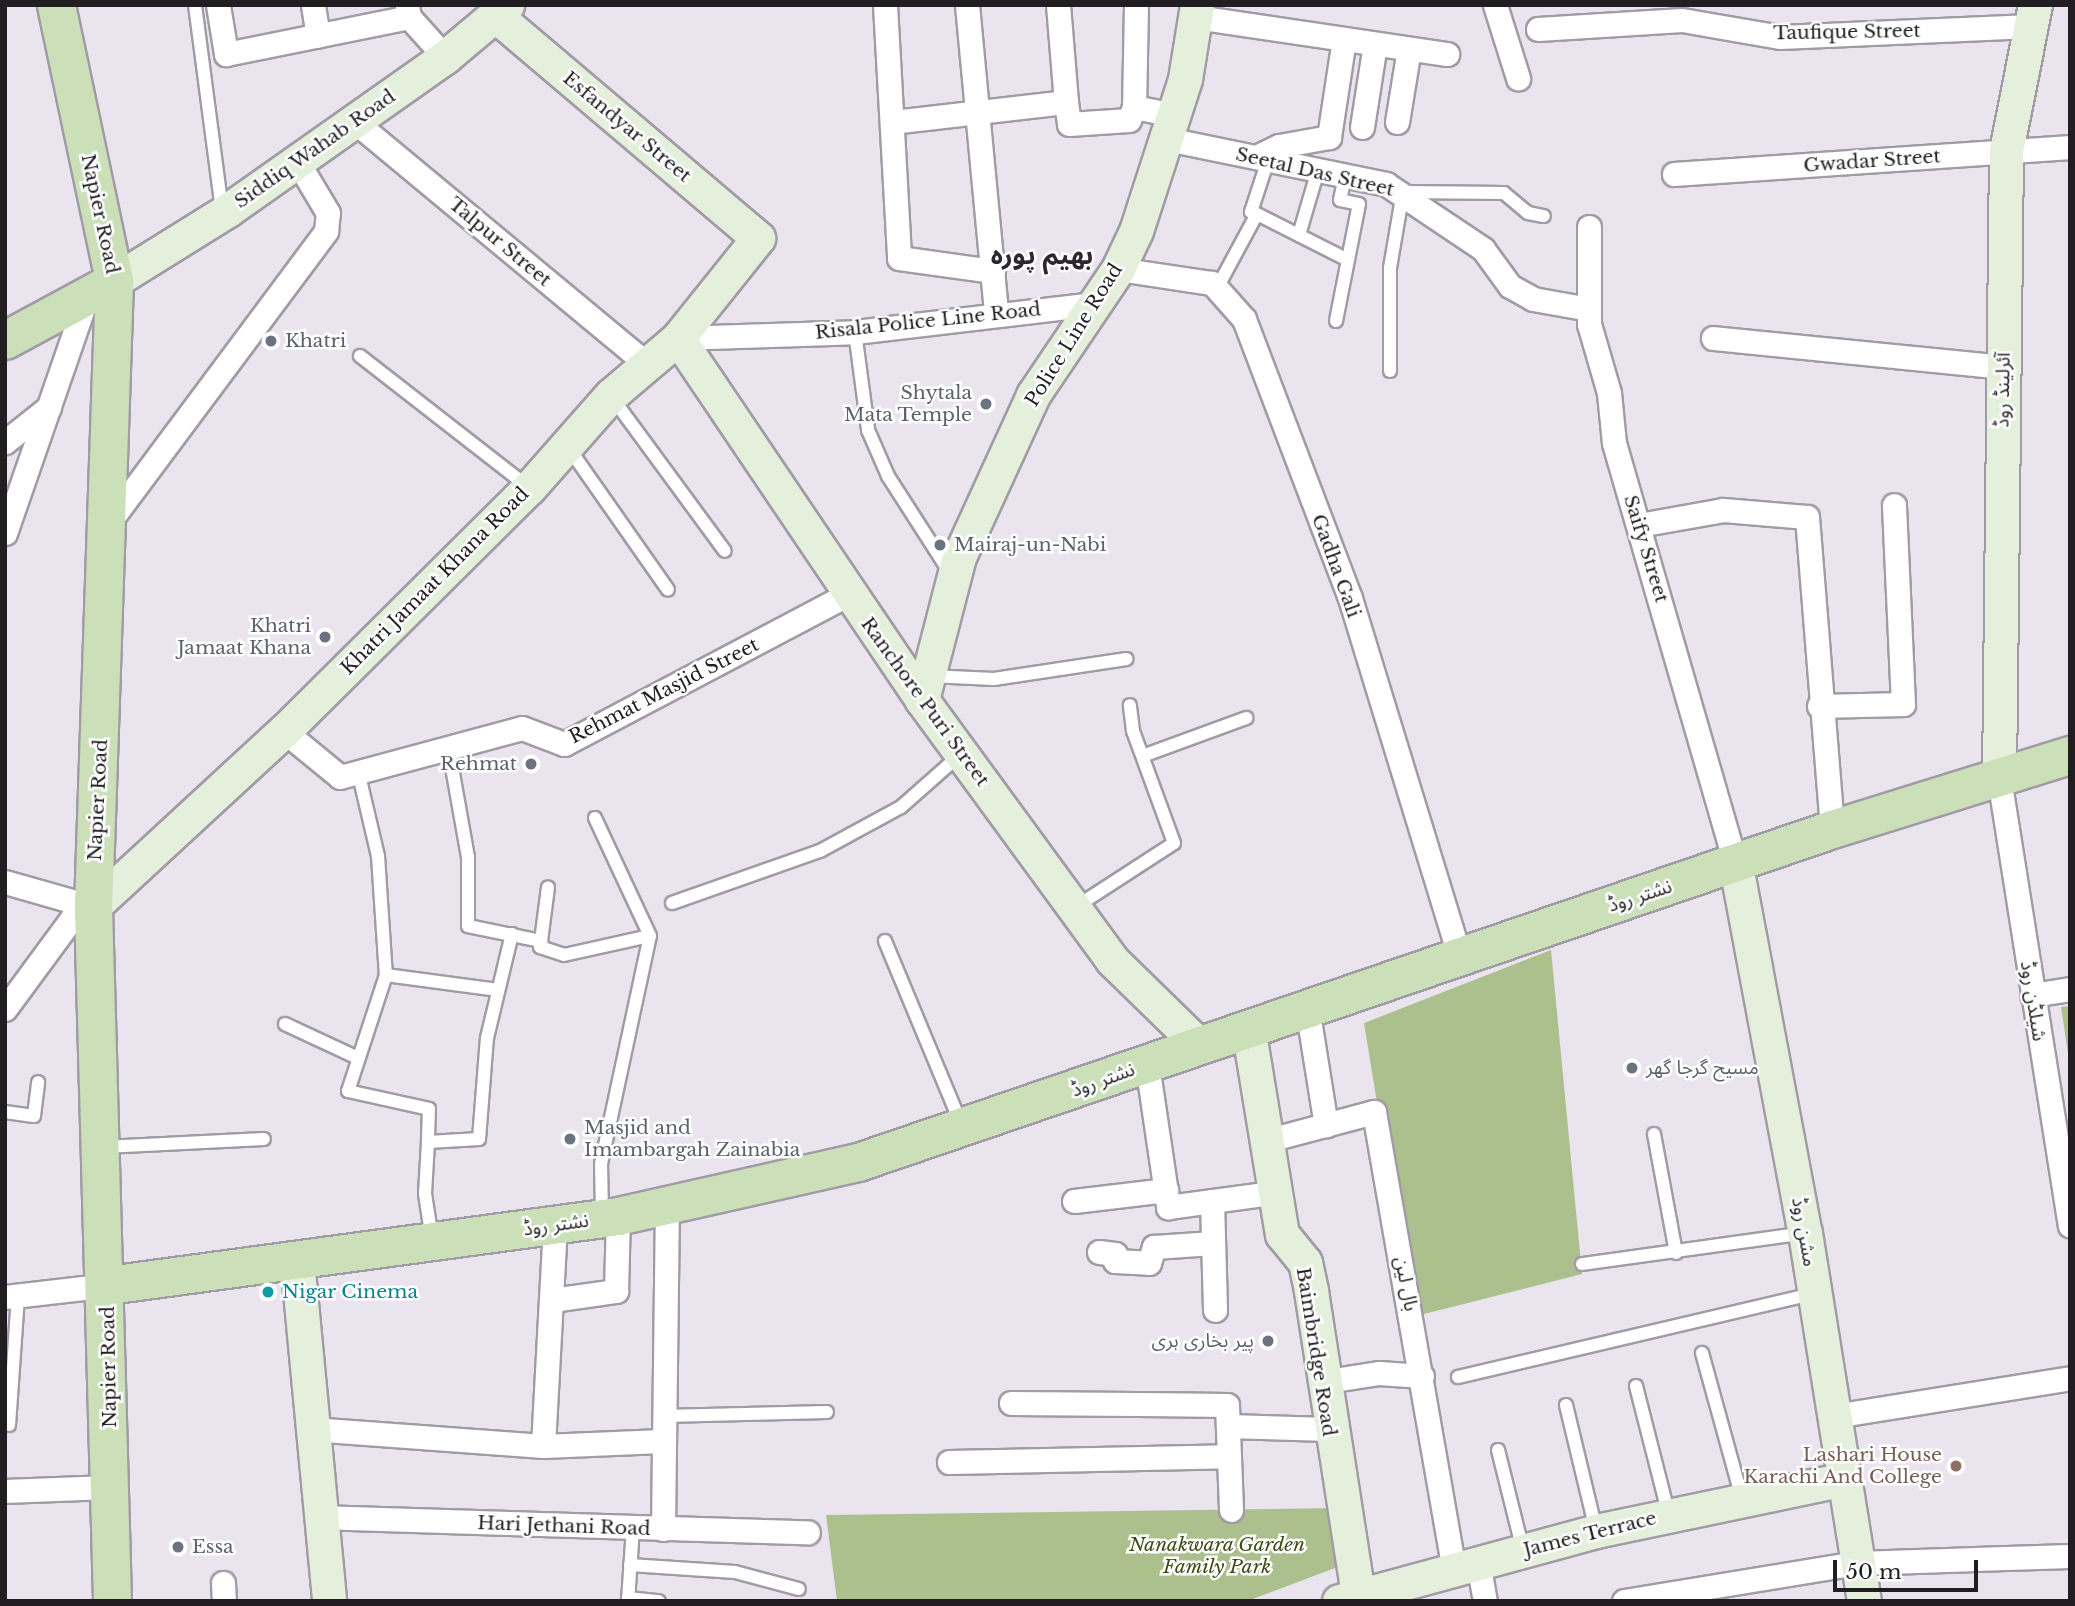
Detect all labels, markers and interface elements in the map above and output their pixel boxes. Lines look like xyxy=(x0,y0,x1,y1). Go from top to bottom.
street label: Taufique Street xyxy=(1773,19,1921,45)
street label: Esfandyar Street xyxy=(558,67,696,187)
street label: Siddiq Wahab Road xyxy=(230,85,400,213)
street label: Seetal Das Street xyxy=(1234,143,1396,201)
street label: Gwadar Street xyxy=(1802,145,1942,177)
street label: Napier Road xyxy=(76,152,124,276)
street label: Talpur Street xyxy=(444,192,556,292)
district label: بھیم پورہ xyxy=(991,240,1093,272)
street label: Police Line Road xyxy=(1021,259,1127,411)
street label: Risala Police Line Road xyxy=(814,298,1042,344)
place label: Khatri xyxy=(285,330,346,352)
marker: Khatri xyxy=(263,333,279,349)
street label: آئرلینڈ روڈ xyxy=(1991,352,2015,428)
place label: Shytala Mata Temple xyxy=(843,382,972,426)
marker: Shytala Mata Temple xyxy=(978,396,994,412)
street label: Khatri Jamaat Khana Road xyxy=(336,482,534,680)
street label: Saify Street xyxy=(1619,492,1673,606)
street label: Gadha Gali xyxy=(1307,511,1365,621)
place label: Mairaj-un-Nabi xyxy=(954,534,1106,556)
marker: Mairaj-un-Nabi xyxy=(932,537,948,553)
street label: Ranchore Puri Street xyxy=(856,613,994,791)
place label: Khatri Jamaat Khana xyxy=(178,615,311,659)
marker: Khatri Jamaat Khana xyxy=(317,629,333,645)
street label: Rehmat Masjid Street xyxy=(565,633,763,749)
street label: Napier Road xyxy=(83,738,113,862)
place label: Rehmat xyxy=(440,753,517,775)
marker: Rehmat xyxy=(523,756,539,772)
street label: نشتر روڈ xyxy=(1605,875,1675,917)
street label: شیلڈن روڈ xyxy=(2015,959,2051,1043)
place label: مسیح گرجا گھر xyxy=(1646,1057,1759,1079)
street label: نشتر روڈ xyxy=(1068,1058,1138,1102)
marker: مسیح گرجا گھر xyxy=(1624,1060,1640,1076)
place label: Masjid and Imambargah Zainabia xyxy=(584,1117,800,1161)
marker: Masjid and Imambargah Zainabia xyxy=(562,1131,578,1147)
street label: مشن روڈ xyxy=(1787,1196,1821,1268)
street label: نشتر روڈ xyxy=(522,1209,590,1241)
street label: بال لین xyxy=(1390,1255,1422,1313)
street label: Baimbridge Road xyxy=(1291,1266,1341,1438)
place label: Nigar Cinema xyxy=(282,1281,418,1303)
marker: Nigar Cinema xyxy=(260,1284,276,1300)
street label: Napier Road xyxy=(97,1306,121,1428)
place label: پیر بخاری ہری xyxy=(1152,1330,1254,1352)
marker: پیر بخاری ہری xyxy=(1260,1333,1276,1349)
place label: Lashari House Karachi And College xyxy=(1743,1444,1942,1488)
marker: Lashari House Karachi And College xyxy=(1948,1458,1964,1474)
street label: James Terrace xyxy=(1521,1506,1659,1562)
street label: Hari Jethani Road xyxy=(477,1512,651,1540)
park label: Nanakwara Garden Family Park xyxy=(1129,1534,1305,1578)
place label: Essa xyxy=(192,1536,234,1558)
marker: Essa xyxy=(170,1539,186,1555)
scale bar xyxy=(1837,1546,1982,1590)
text: 50 m xyxy=(1846,1559,1901,1585)

